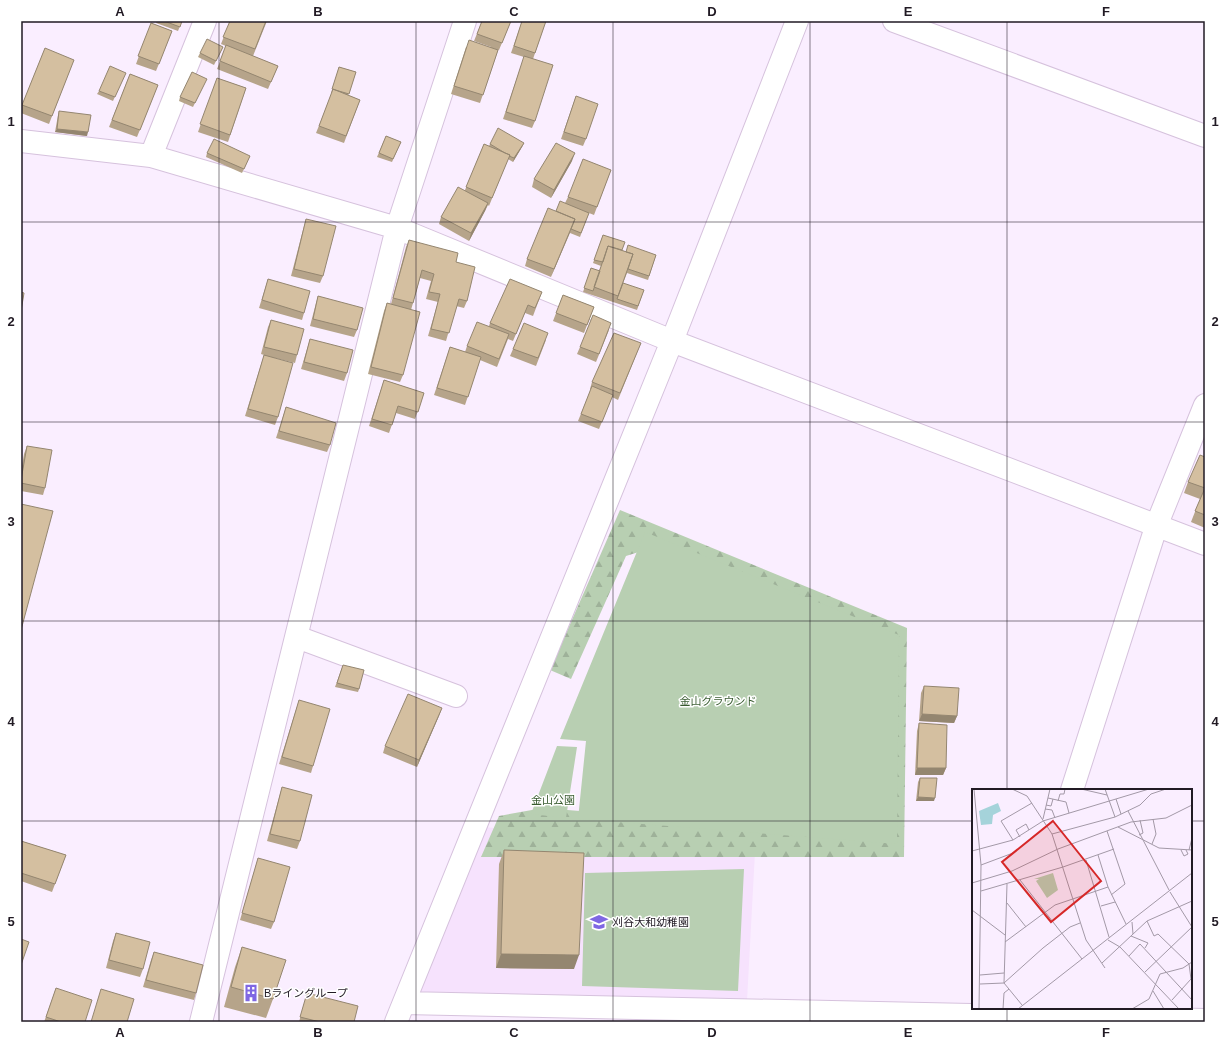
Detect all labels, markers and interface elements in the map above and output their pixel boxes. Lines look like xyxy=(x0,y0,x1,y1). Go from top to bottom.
text: A xyxy=(115,4,125,19)
text: B xyxy=(313,4,323,19)
text: C xyxy=(509,4,519,19)
text: D xyxy=(707,4,717,19)
text: E xyxy=(904,4,913,19)
text: F xyxy=(1102,4,1110,19)
text: 1 xyxy=(7,114,15,129)
text: 1 xyxy=(1211,114,1219,129)
text: 2 xyxy=(7,314,15,329)
text: 2 xyxy=(1211,314,1219,329)
text: 3 xyxy=(7,514,15,529)
text: 3 xyxy=(1211,514,1219,529)
park label: 金山グラウンド xyxy=(680,695,757,707)
text: 4 xyxy=(7,714,15,729)
text: 4 xyxy=(1211,714,1219,729)
inset map xyxy=(972,789,1192,1009)
park label: 金山公園 xyxy=(531,794,575,806)
school or university icon: 刈谷大和幼稚園 xyxy=(589,912,609,932)
text: 5 xyxy=(7,914,15,929)
text: 5 xyxy=(1211,914,1219,929)
place label: 刈谷大和幼稚園 xyxy=(612,916,689,928)
building icon: Bライングループ xyxy=(241,983,261,1003)
place label: Bライングループ xyxy=(264,987,348,999)
text: A xyxy=(115,1025,125,1040)
text: B xyxy=(313,1025,323,1040)
text: C xyxy=(509,1025,519,1040)
text: D xyxy=(707,1025,717,1040)
text: E xyxy=(904,1025,913,1040)
text: F xyxy=(1102,1025,1110,1040)

